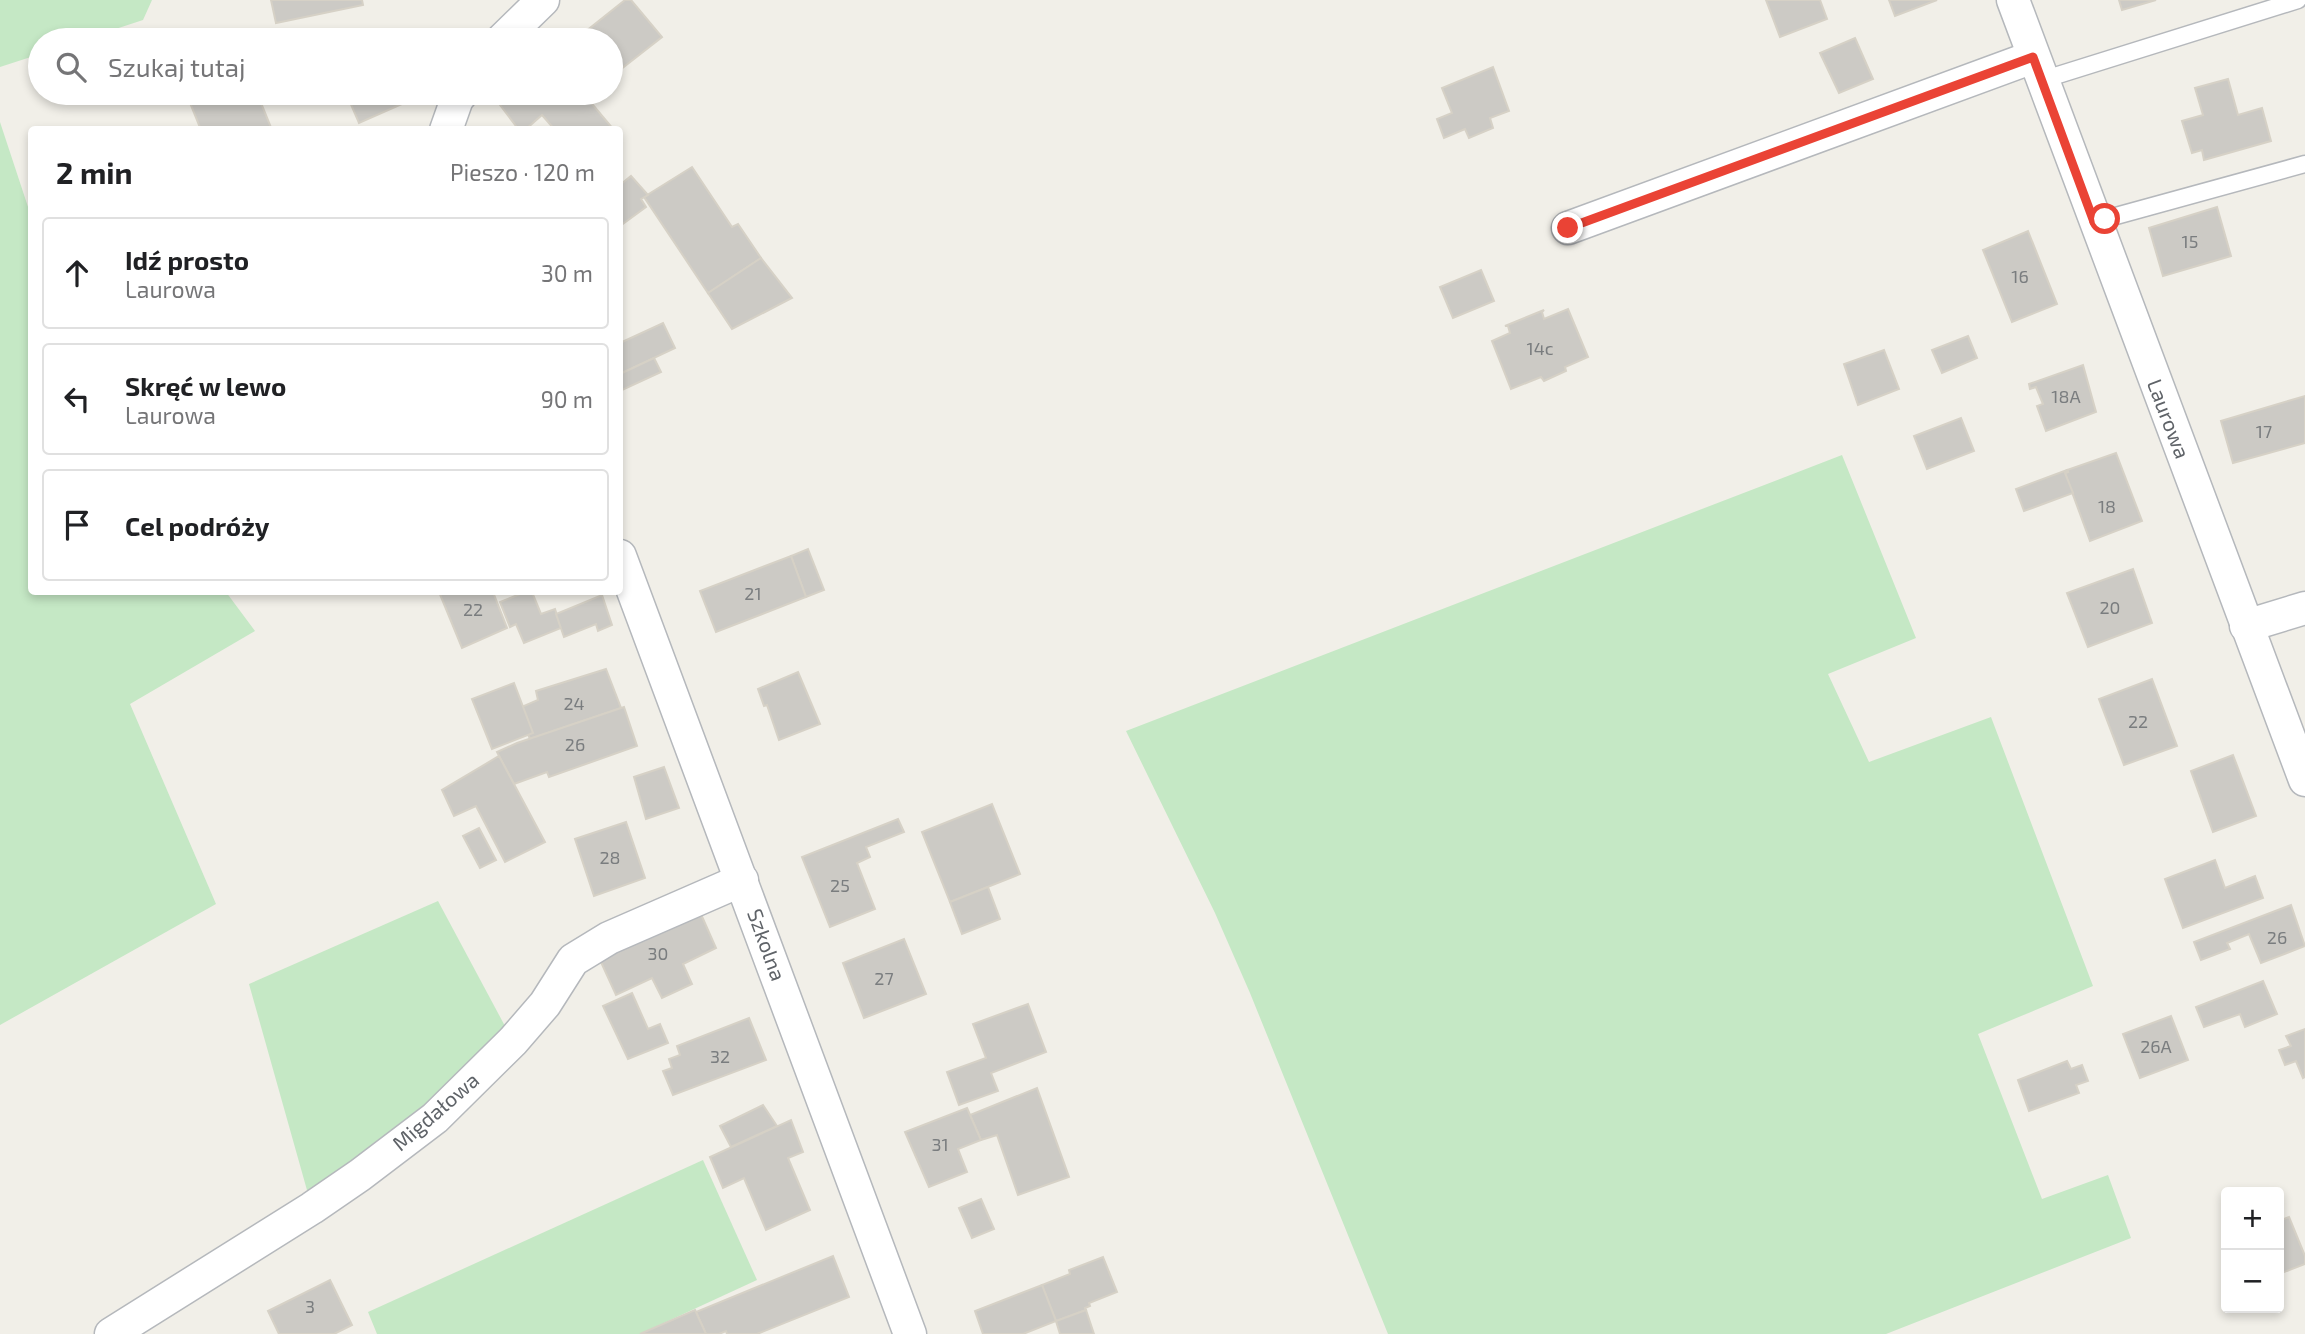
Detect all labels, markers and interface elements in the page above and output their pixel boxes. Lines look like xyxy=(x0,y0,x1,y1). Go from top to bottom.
search box xyxy=(28,28,623,105)
icon: search xyxy=(52,48,90,86)
text: Szukaj tutaj xyxy=(108,51,245,82)
text: 2 min xyxy=(56,154,133,190)
text: Pieszo · 120 m xyxy=(450,158,595,186)
route start xyxy=(2089,203,2120,234)
route end xyxy=(1552,212,1583,243)
house number: 15 xyxy=(2182,230,2198,252)
text: Idź prosto xyxy=(125,244,249,275)
icon: ahead xyxy=(58,254,96,292)
text: 30 m xyxy=(541,259,593,287)
house number: 16 xyxy=(2011,265,2029,287)
text: Laurowa xyxy=(125,275,216,303)
house number: 14c xyxy=(1526,337,1554,359)
text: Skręć w lewo xyxy=(125,370,286,401)
street label: Laurowa xyxy=(2143,375,2196,462)
icon: left xyxy=(58,380,96,418)
text: 90 m xyxy=(541,385,593,413)
house number: 18A xyxy=(2051,385,2081,407)
text: Laurowa xyxy=(125,401,216,429)
house number: 17 xyxy=(2256,420,2272,442)
house number: 18 xyxy=(2098,495,2116,517)
icon: arrive xyxy=(58,506,96,544)
text: Cel podróży xyxy=(125,510,270,541)
house number: 21 xyxy=(744,582,762,604)
house number: 20 xyxy=(2100,596,2120,618)
house number: 22 xyxy=(463,598,483,620)
house number: 24 xyxy=(563,692,585,714)
house number: 22 xyxy=(2128,710,2148,732)
house number: 26 xyxy=(565,733,585,755)
house number: 28 xyxy=(599,846,621,868)
house number: 25 xyxy=(830,874,850,896)
street label: Szkolna xyxy=(743,905,792,984)
house number: 26 xyxy=(2267,926,2287,948)
house number: 30 xyxy=(648,942,668,964)
house number: 27 xyxy=(874,967,894,989)
house number: 26A xyxy=(2140,1035,2173,1057)
house number: 32 xyxy=(710,1045,730,1067)
street label: Migdałowa xyxy=(387,1067,483,1155)
house number: 31 xyxy=(931,1133,949,1155)
map controls xyxy=(2221,1187,2284,1313)
button: + xyxy=(2221,1187,2284,1250)
button: − xyxy=(2221,1250,2284,1313)
house number: 3 xyxy=(305,1295,315,1317)

